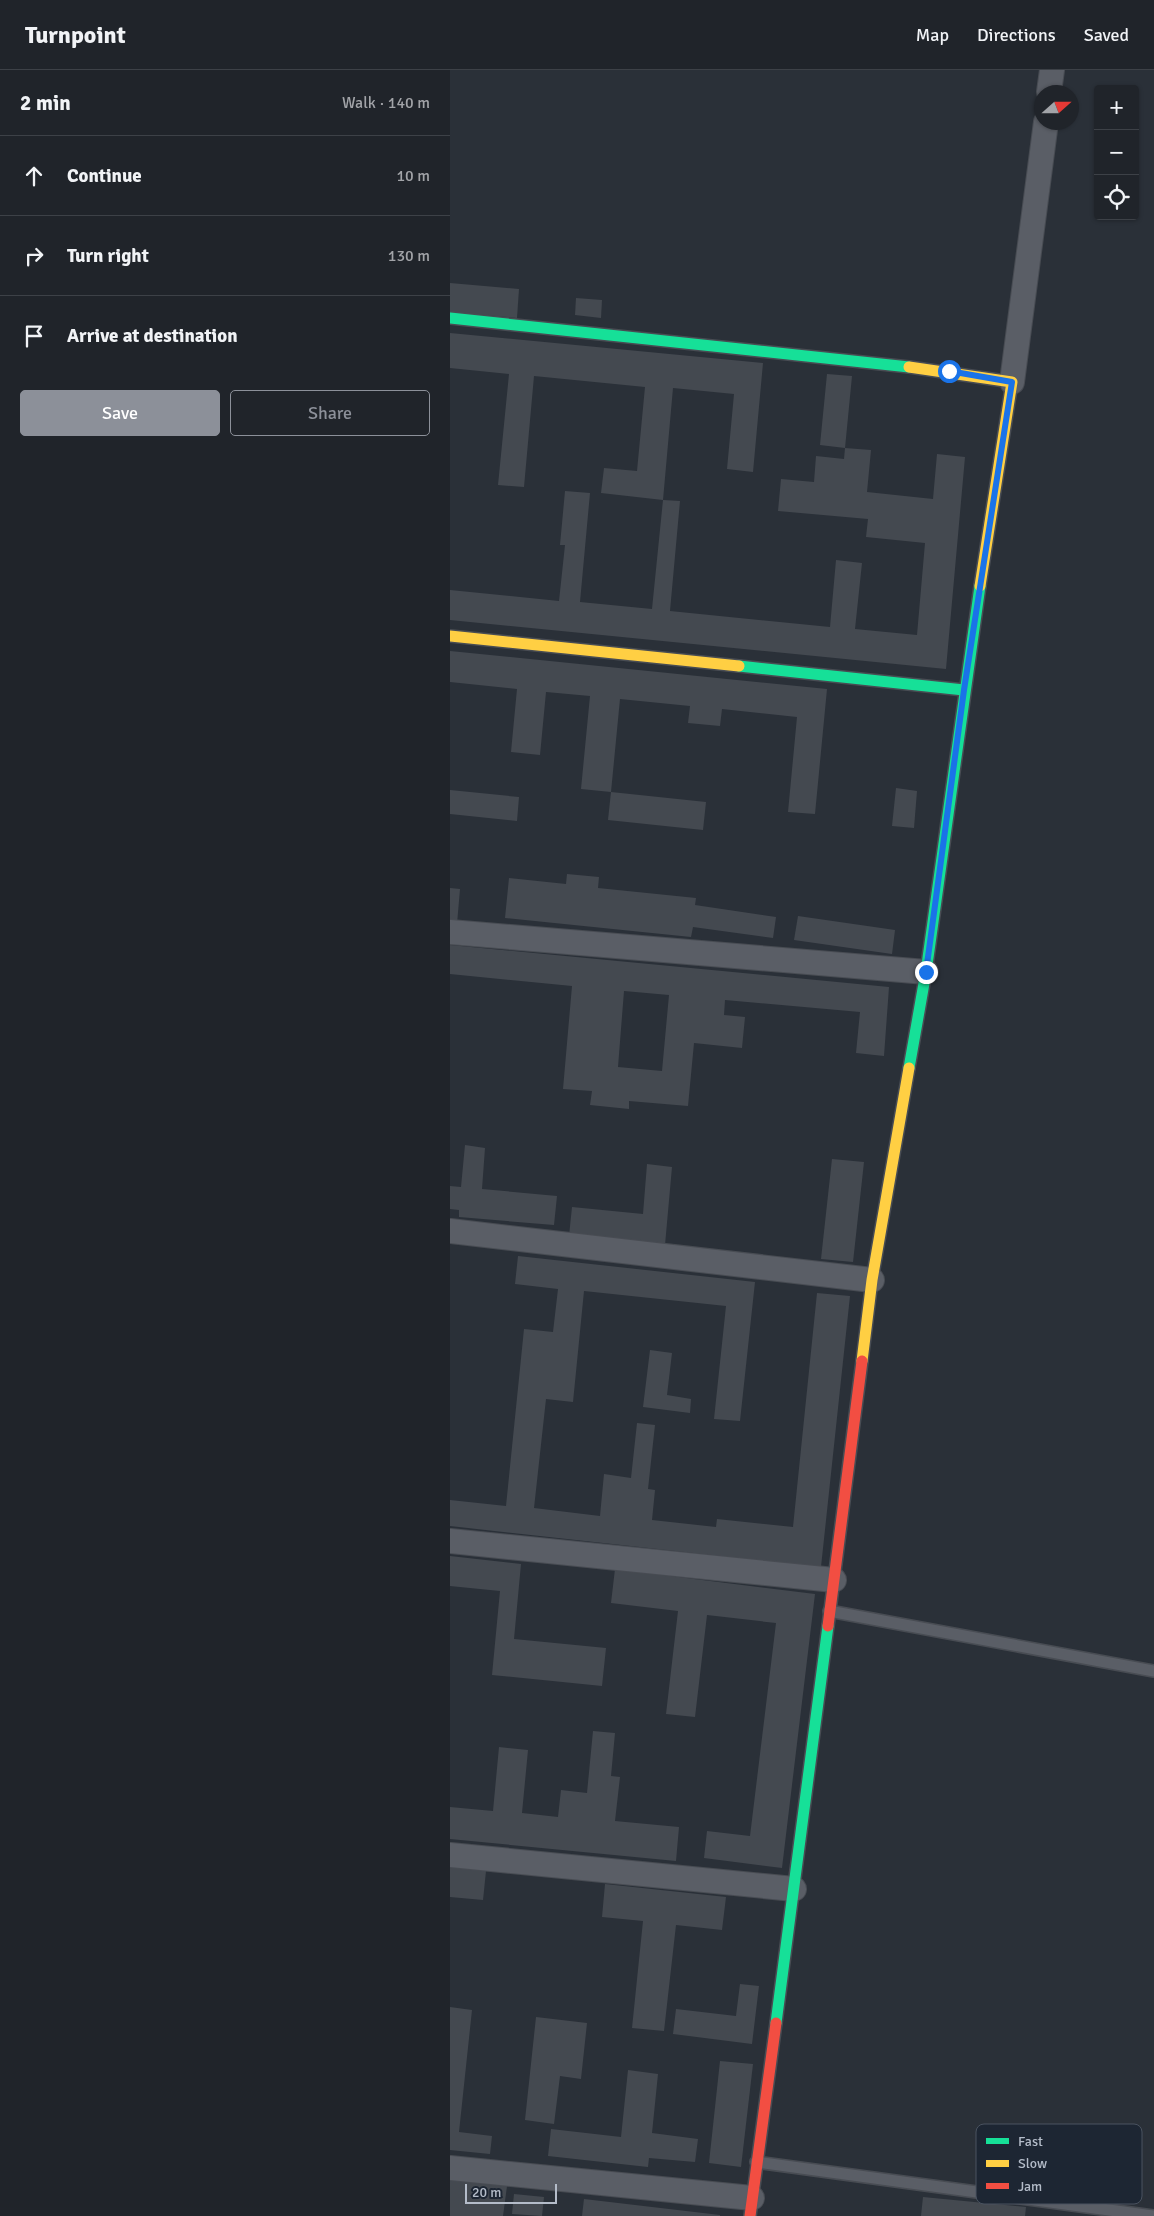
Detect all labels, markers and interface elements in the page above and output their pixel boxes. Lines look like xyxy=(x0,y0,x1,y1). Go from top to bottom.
text: Turnpoint xyxy=(25,20,126,50)
text: Map xyxy=(916,24,949,46)
text: Directions xyxy=(977,24,1056,46)
text: Saved xyxy=(1084,24,1129,46)
north arrow xyxy=(1034,85,1079,130)
map controls xyxy=(1094,85,1139,220)
button: + xyxy=(1094,85,1139,130)
text: 2 min xyxy=(20,90,71,116)
text: Walk · 140 m xyxy=(342,93,430,113)
button: − xyxy=(1094,130,1139,175)
icon: ahead xyxy=(20,162,48,190)
text: Continue xyxy=(67,164,142,188)
text: 10 m xyxy=(396,166,430,186)
button: locate xyxy=(1094,175,1139,220)
icon: right xyxy=(20,242,48,270)
text: Turn right xyxy=(67,244,149,268)
text: 130 m xyxy=(388,246,430,266)
icon: arrive xyxy=(20,322,48,350)
text: Arrive at destination xyxy=(67,324,238,348)
route start xyxy=(938,360,961,383)
button: Save xyxy=(20,390,220,436)
button: Share xyxy=(230,390,430,436)
route end xyxy=(915,961,938,984)
legend xyxy=(976,2124,1142,2204)
text: Fast xyxy=(1018,2133,1043,2150)
text: Slow xyxy=(1018,2155,1047,2172)
text: Jam xyxy=(1018,2178,1042,2195)
scale bar xyxy=(465,2181,558,2204)
text: 20 m xyxy=(472,2184,501,2201)

